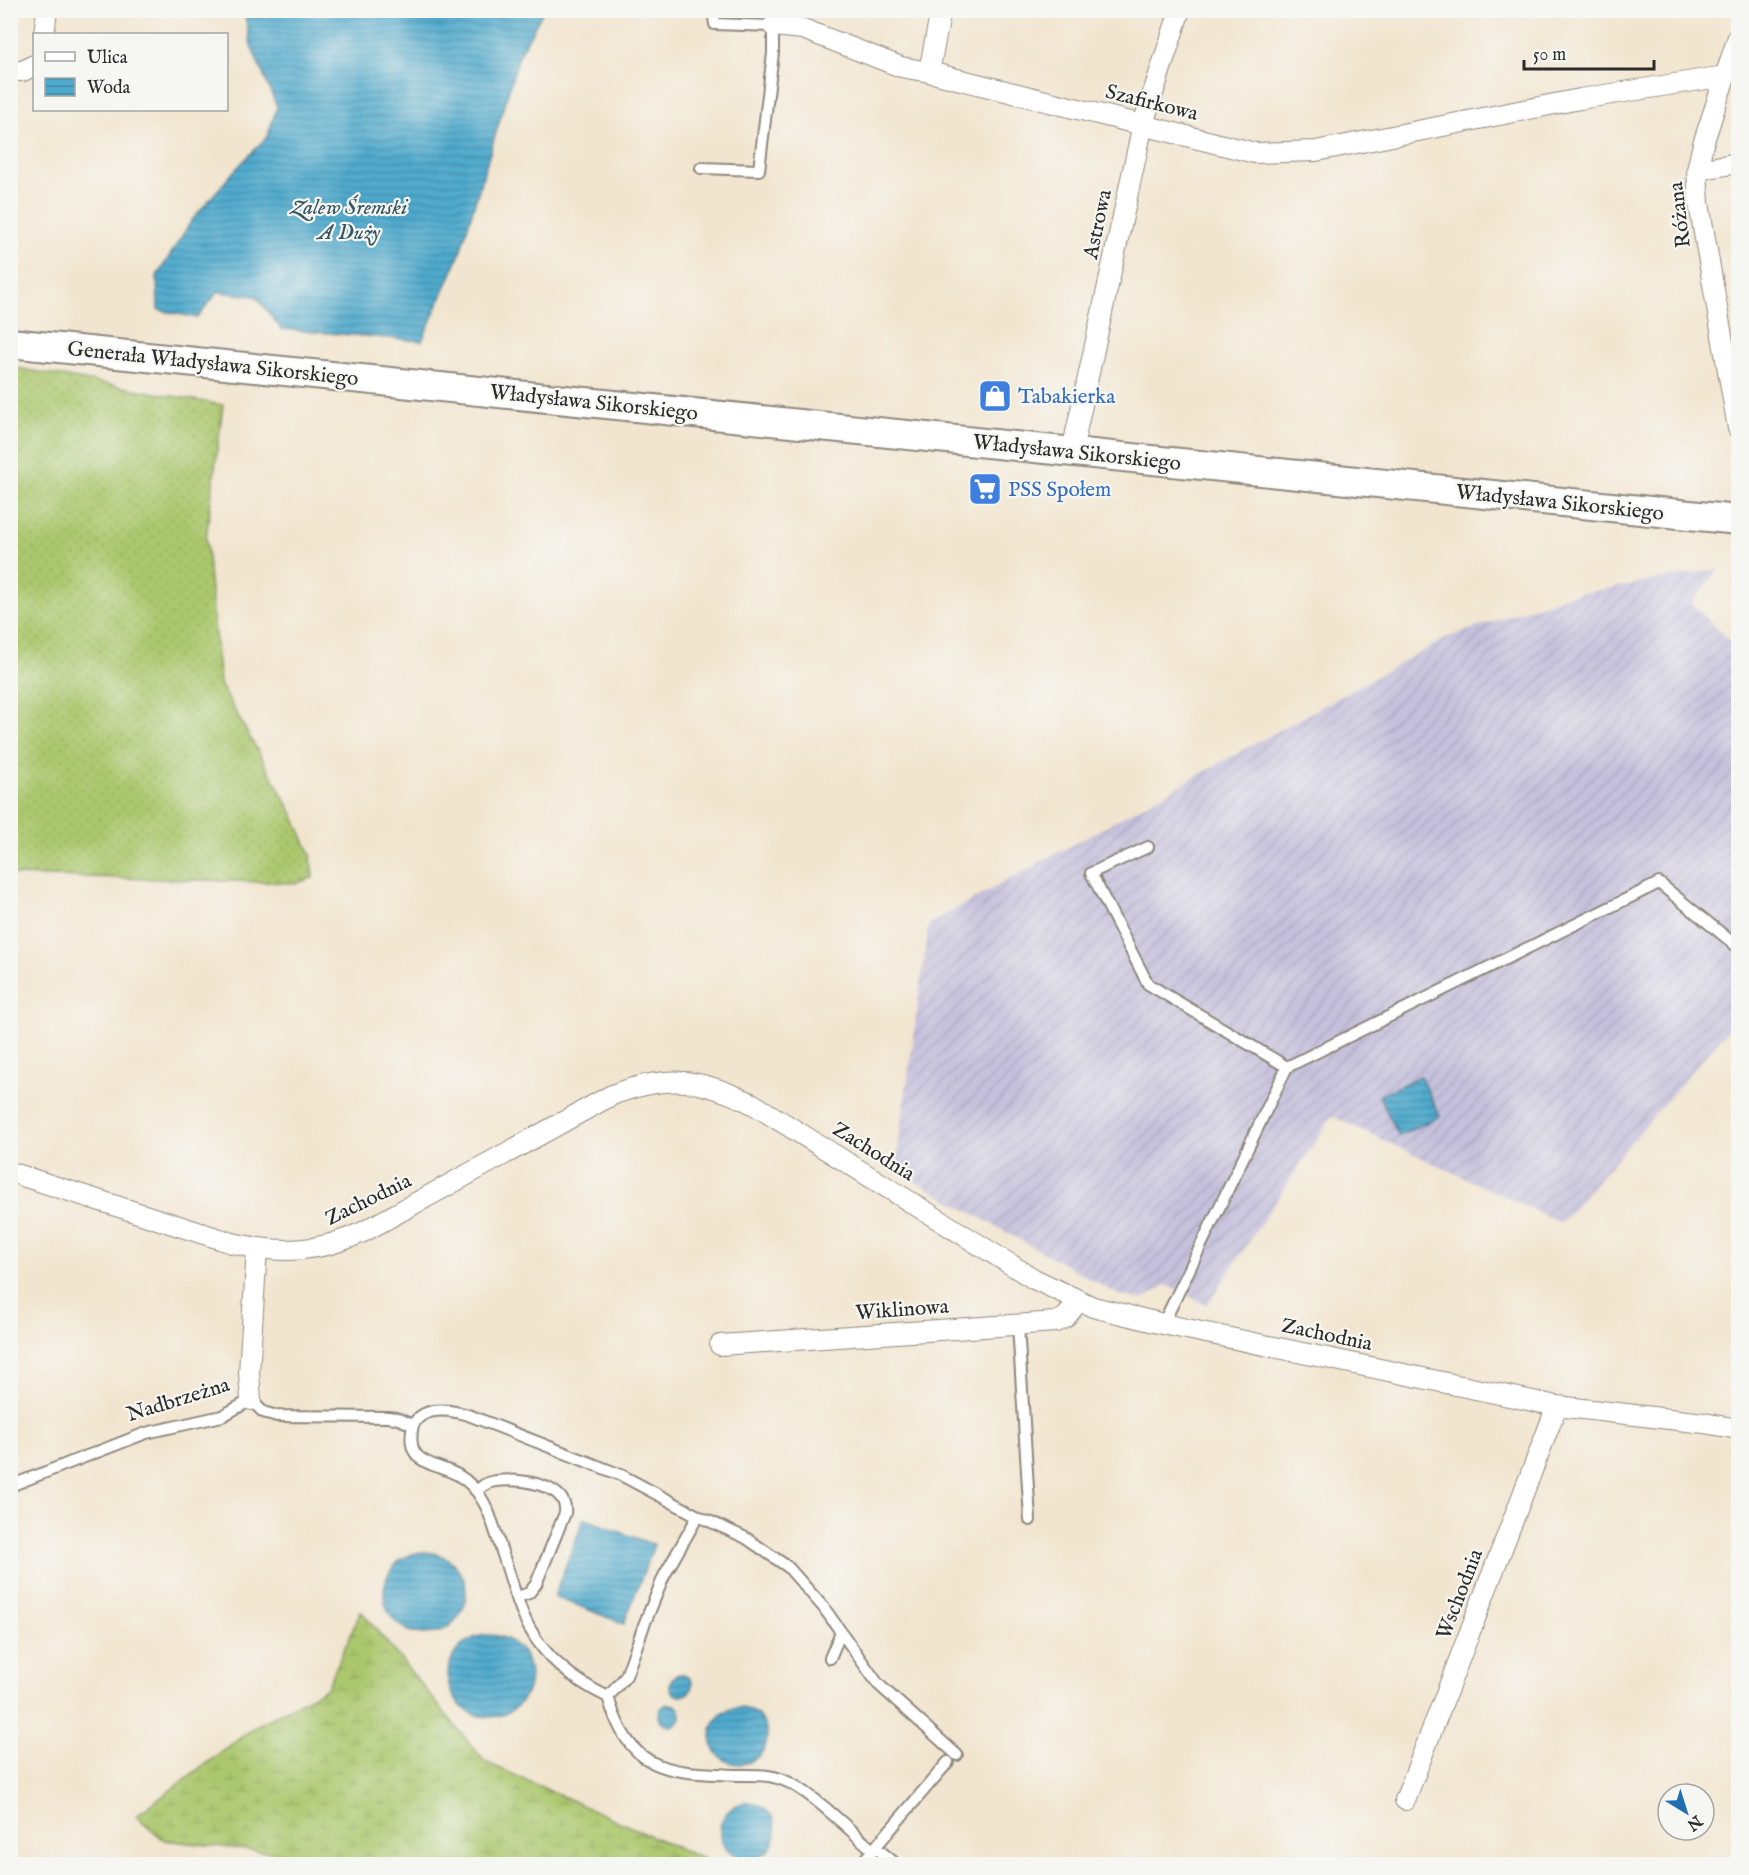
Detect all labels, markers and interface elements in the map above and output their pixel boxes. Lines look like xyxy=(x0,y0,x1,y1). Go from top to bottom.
legend xyxy=(33,33,228,111)
scale bar xyxy=(1524,33,1654,71)
text: 50 m xyxy=(1533,44,1566,67)
text: Ulica xyxy=(87,47,128,70)
text: Woda xyxy=(87,77,131,100)
street label: Szafirkowa xyxy=(1103,79,1202,128)
street label: Różana xyxy=(1663,179,1698,249)
street label: Astrowa xyxy=(1078,186,1119,263)
water label: Zalew Śremski A Duży xyxy=(289,194,409,247)
street label: Generała Władysława Sikorskiego xyxy=(66,336,360,393)
shop icon: Tabakierka xyxy=(977,378,1013,414)
street label: Władysława Sikorskiego xyxy=(488,379,699,428)
place label: Tabakierka xyxy=(1018,384,1116,411)
street label: Władysława Sikorskiego xyxy=(971,429,1182,478)
supermarket icon: PSS Społem xyxy=(967,471,1003,507)
place label: PSS Społem xyxy=(1008,477,1111,504)
street label: Władysława Sikorskiego xyxy=(1454,479,1665,528)
street label: Zachodnia xyxy=(827,1116,920,1189)
street label: Zachodnia xyxy=(321,1168,417,1233)
street label: Wiklinowa xyxy=(855,1294,951,1327)
street label: Zachodnia xyxy=(1279,1313,1376,1358)
street label: Nadbrzeżna xyxy=(124,1372,234,1429)
street label: Wschodnia xyxy=(1431,1545,1490,1644)
north arrow xyxy=(1656,1782,1716,1842)
text: N xyxy=(1682,1809,1706,1834)

